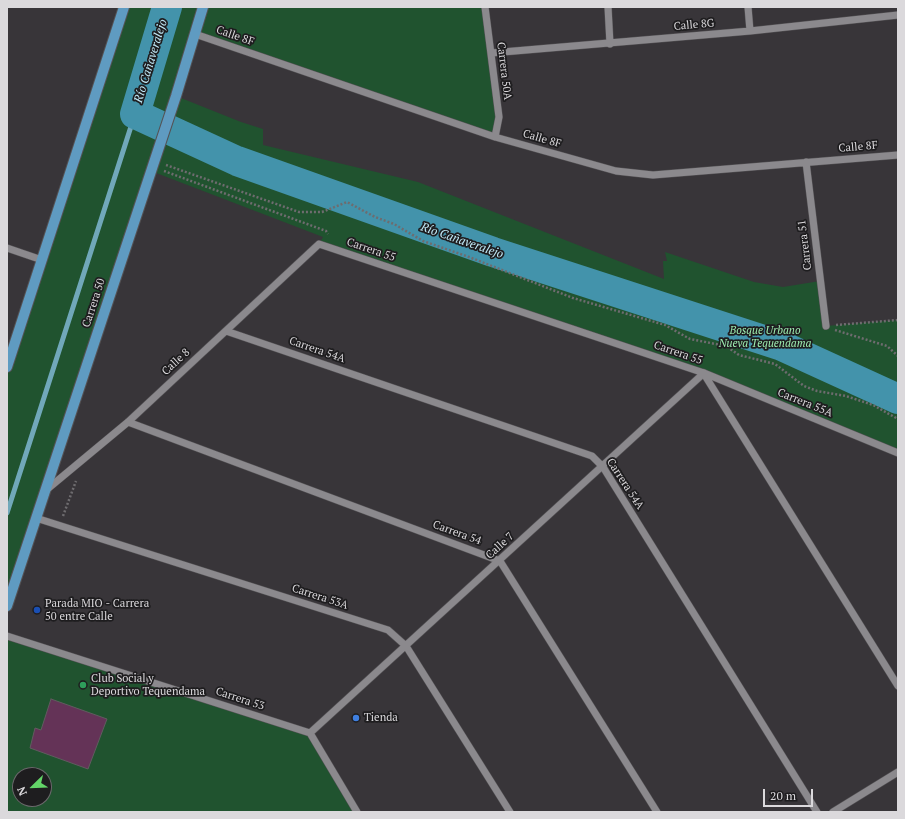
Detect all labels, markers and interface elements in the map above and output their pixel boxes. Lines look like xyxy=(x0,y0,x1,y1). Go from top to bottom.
water label: Río Cañaveralejo xyxy=(131,17,171,105)
street label: Calle 8G xyxy=(673,17,715,33)
street label: Calle 8F xyxy=(214,23,256,49)
street label: Carrera 50A xyxy=(494,41,514,101)
street label: Calle 8F xyxy=(521,127,563,151)
street label: Calle 8F xyxy=(838,139,878,155)
street label: Carrera 51 xyxy=(795,219,815,271)
water label: Río Cañaveralejo xyxy=(419,220,505,262)
street label: Carrera 55 xyxy=(345,235,397,265)
street label: Carrera 50 xyxy=(80,277,108,329)
park label: Bosque Urbano Nueva Tequendama xyxy=(719,324,811,350)
street label: Carrera 54A xyxy=(287,334,347,366)
street label: Carrera 55 xyxy=(652,338,704,368)
street label: Calle 8 xyxy=(159,346,193,378)
street label: Carrera 55A xyxy=(775,386,835,420)
street label: Carrera 54A xyxy=(604,456,646,512)
street label: Carrera 54 xyxy=(431,518,483,548)
street label: Calle 7 xyxy=(483,530,517,562)
street label: Carrera 53A xyxy=(290,582,350,612)
place label: Parada MIO - Carrera 50 entre Calle xyxy=(45,597,149,623)
marker: Parada MIO - Carrera 50 entre Calle xyxy=(32,605,42,615)
place label: Club Social y Deportivo Tequendama xyxy=(91,672,205,698)
marker: Club Social y Deportivo Tequendama xyxy=(78,680,88,690)
street label: Carrera 53 xyxy=(214,685,266,713)
place label: Tienda xyxy=(364,711,398,725)
marker: Tienda xyxy=(351,713,361,723)
north arrow xyxy=(12,767,52,807)
scale bar xyxy=(765,781,815,807)
text: N xyxy=(14,785,30,798)
text: 20 m xyxy=(770,788,796,803)

